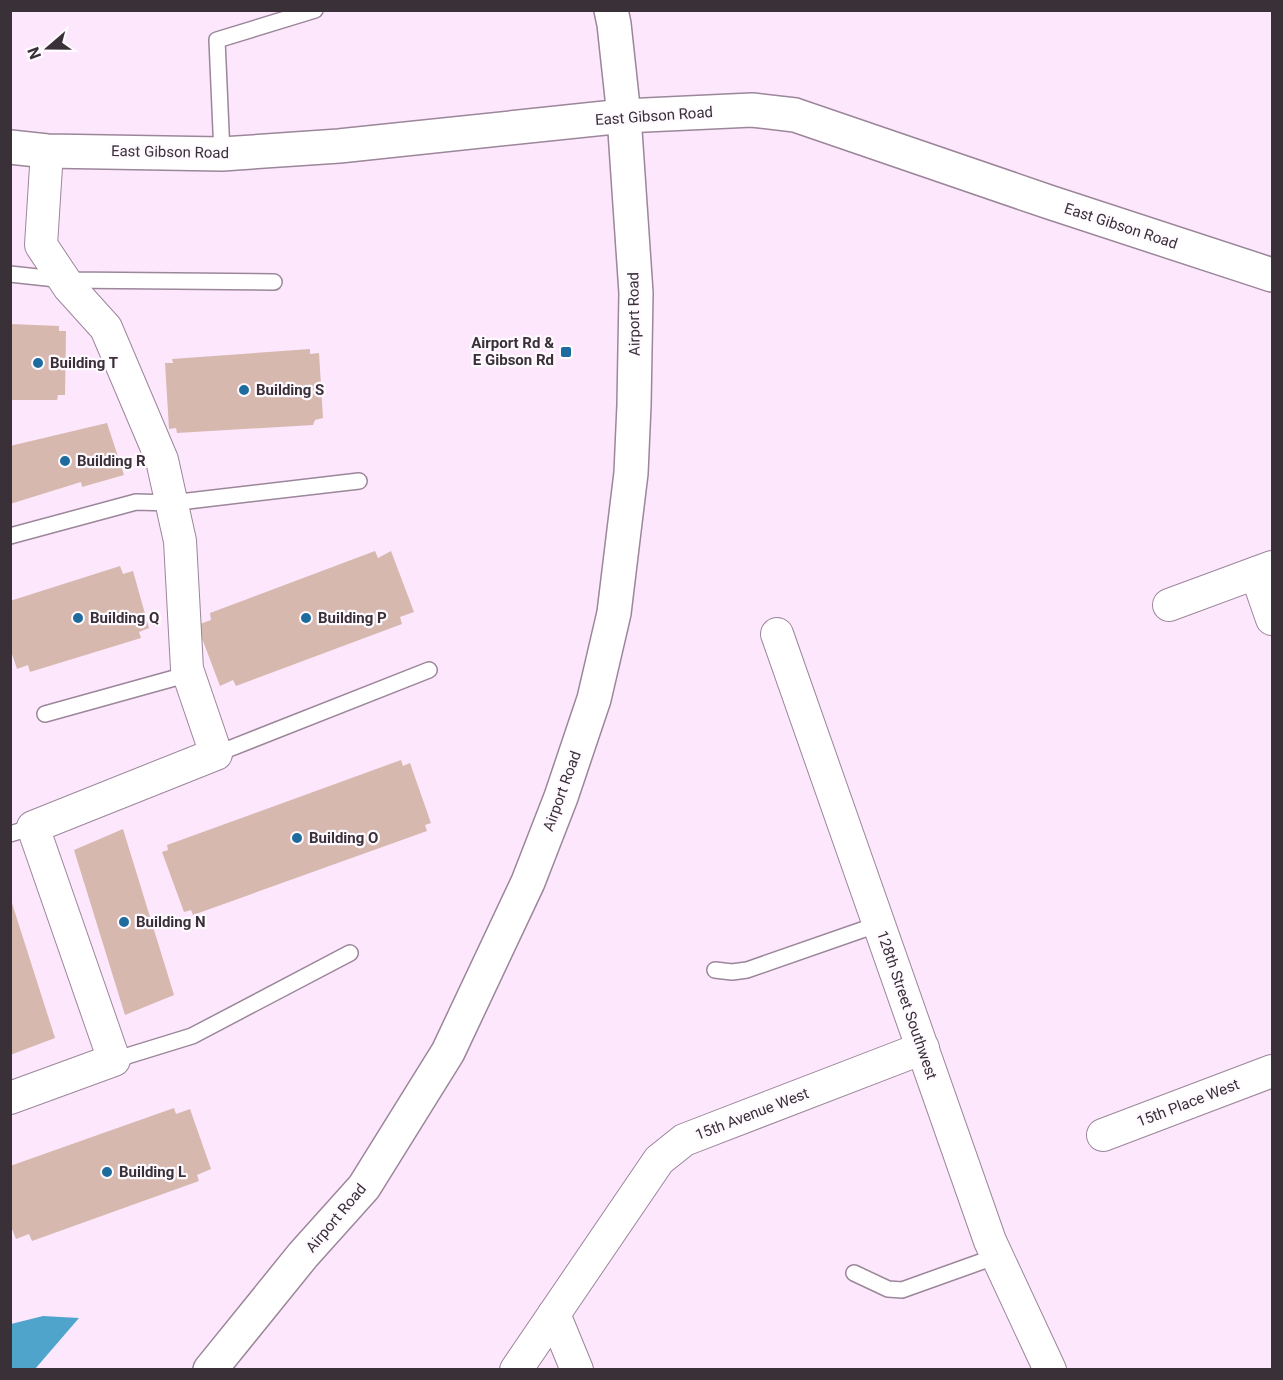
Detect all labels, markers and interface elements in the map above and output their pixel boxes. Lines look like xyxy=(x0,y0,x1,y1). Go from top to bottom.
north arrow xyxy=(18,18,78,78)
text: N xyxy=(24,44,45,62)
street label: East Gibson Road xyxy=(594,103,714,129)
street label: East Gibson Road xyxy=(111,142,229,162)
street label: East Gibson Road xyxy=(1062,199,1180,253)
street label: Airport Road xyxy=(624,272,644,356)
place label: Airport Rd & E Gibson Rd xyxy=(471,334,554,369)
marker: Airport Rd & E Gibson Rd xyxy=(559,345,573,359)
place label: Building T xyxy=(50,354,118,372)
marker: Building T xyxy=(31,356,45,370)
place label: Building S xyxy=(256,381,324,399)
marker: Building S xyxy=(237,383,251,397)
place label: Building R xyxy=(77,452,146,470)
marker: Building R xyxy=(58,454,72,468)
place label: Building Q xyxy=(90,609,159,627)
place label: Building P xyxy=(318,609,387,627)
marker: Building Q xyxy=(71,611,85,625)
marker: Building P xyxy=(299,611,313,625)
street label: Airport Road xyxy=(539,748,585,834)
place label: Building O xyxy=(309,829,378,847)
marker: Building O xyxy=(290,831,304,845)
place label: Building N xyxy=(136,913,206,931)
marker: Building N xyxy=(117,915,131,929)
street label: 128th Street Southwest xyxy=(873,928,941,1082)
street label: 15th Place West xyxy=(1134,1075,1242,1131)
street label: 15th Avenue West xyxy=(693,1084,811,1144)
place label: Building L xyxy=(119,1163,186,1181)
marker: Building L xyxy=(100,1165,114,1179)
street label: Airport Road xyxy=(302,1180,370,1256)

